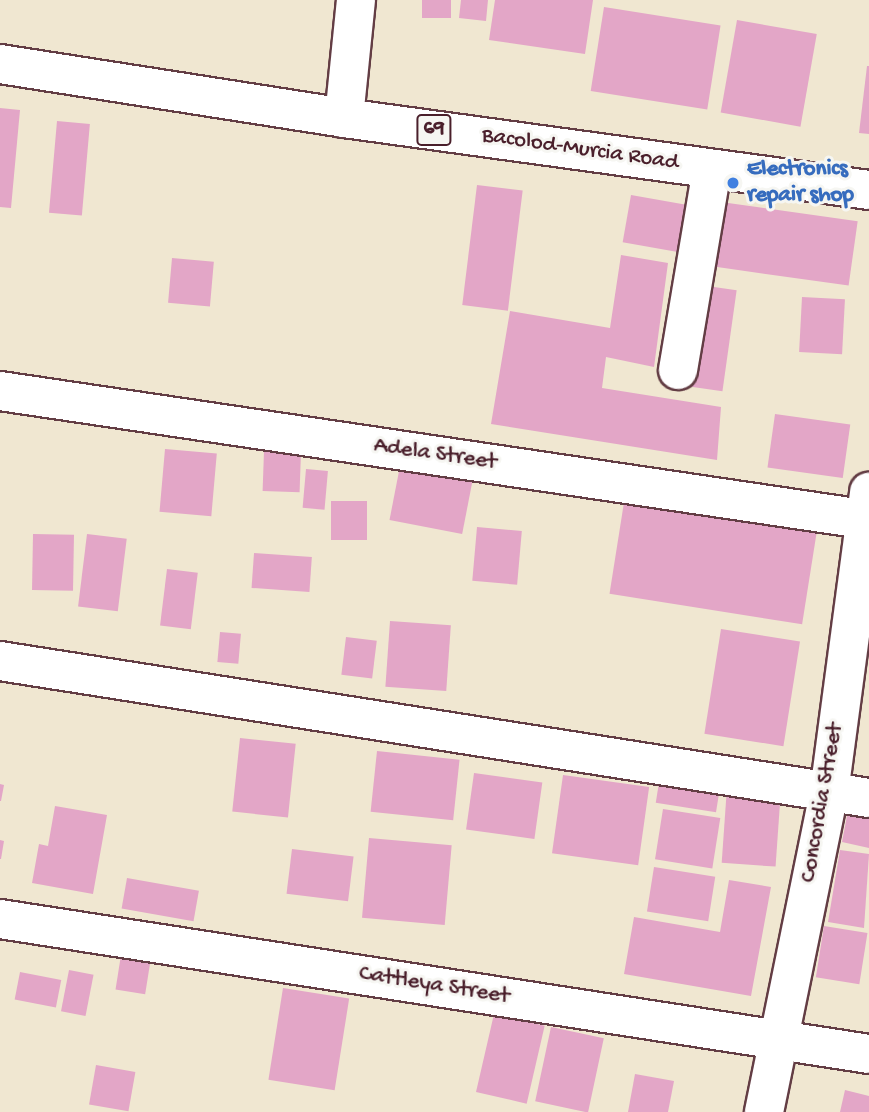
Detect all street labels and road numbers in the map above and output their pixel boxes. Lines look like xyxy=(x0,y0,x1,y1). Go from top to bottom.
road number: 69 xyxy=(415,113,453,148)
street label: Bacolod-Murcia Road xyxy=(480,123,680,177)
street label: Adela Street xyxy=(372,433,498,477)
street label: Concordia Street xyxy=(795,721,851,885)
street label: Cattleya Street xyxy=(357,960,511,1012)

